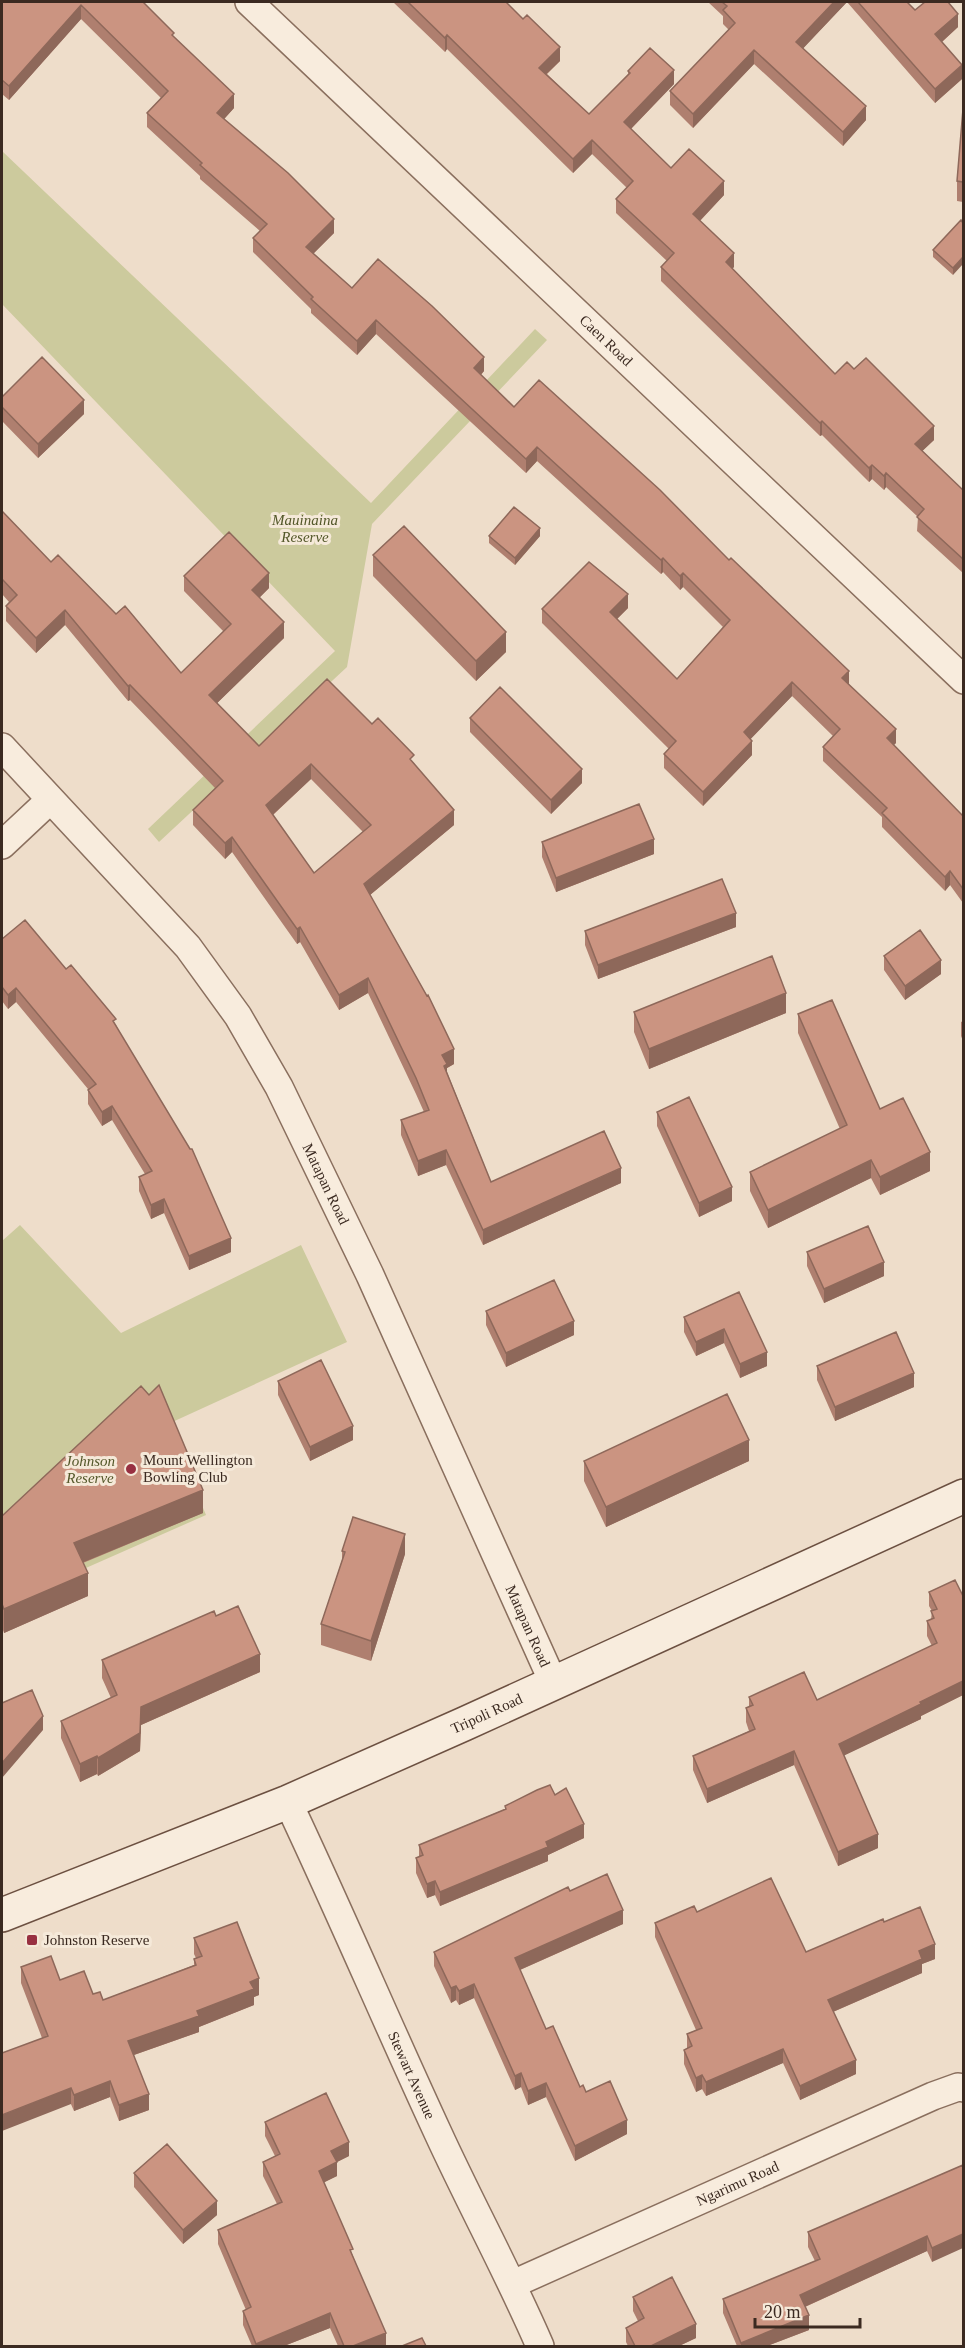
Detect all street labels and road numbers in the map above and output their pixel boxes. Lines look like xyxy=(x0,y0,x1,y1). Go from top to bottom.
street label: Caen Road xyxy=(576,312,636,369)
street label: Matapan Road xyxy=(300,1141,352,1227)
street label: Matapan Road xyxy=(502,1583,553,1670)
street label: Tripoli Road xyxy=(449,1690,525,1737)
street label: Stewart Avenue xyxy=(385,2029,439,2122)
street label: Ngarimu Road xyxy=(694,2158,782,2209)

